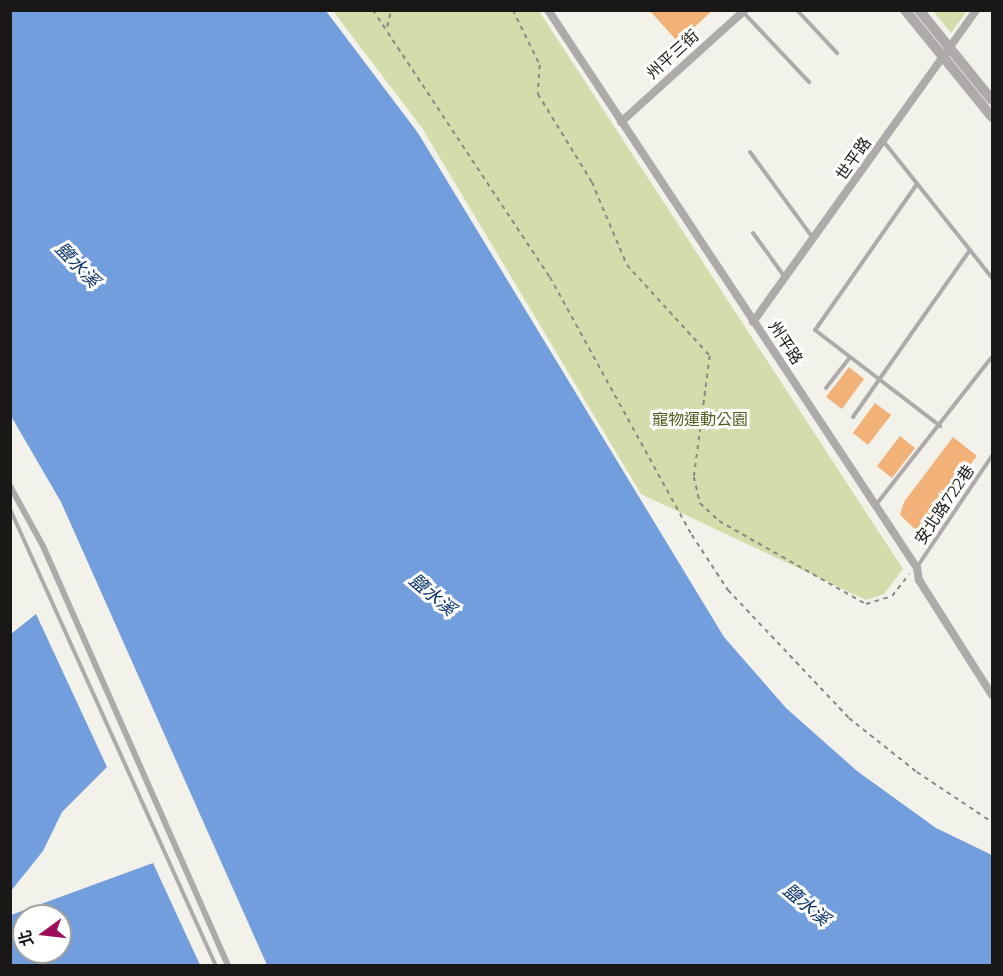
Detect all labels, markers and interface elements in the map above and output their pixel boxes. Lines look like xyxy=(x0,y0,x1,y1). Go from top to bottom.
street label: 州平三街 xyxy=(643,26,703,84)
street label: 世平路 xyxy=(832,134,876,184)
water label: 鹽水溪 xyxy=(50,238,104,292)
street label: 州平路 xyxy=(764,318,806,368)
park label: 寵物運動公園 xyxy=(652,410,748,430)
street label: 安北路722巷 xyxy=(911,462,979,548)
water label: 鹽水溪 xyxy=(404,569,460,621)
water label: 鹽水溪 xyxy=(778,879,834,931)
north arrow xyxy=(12,904,72,964)
text: 北 xyxy=(15,928,37,948)

